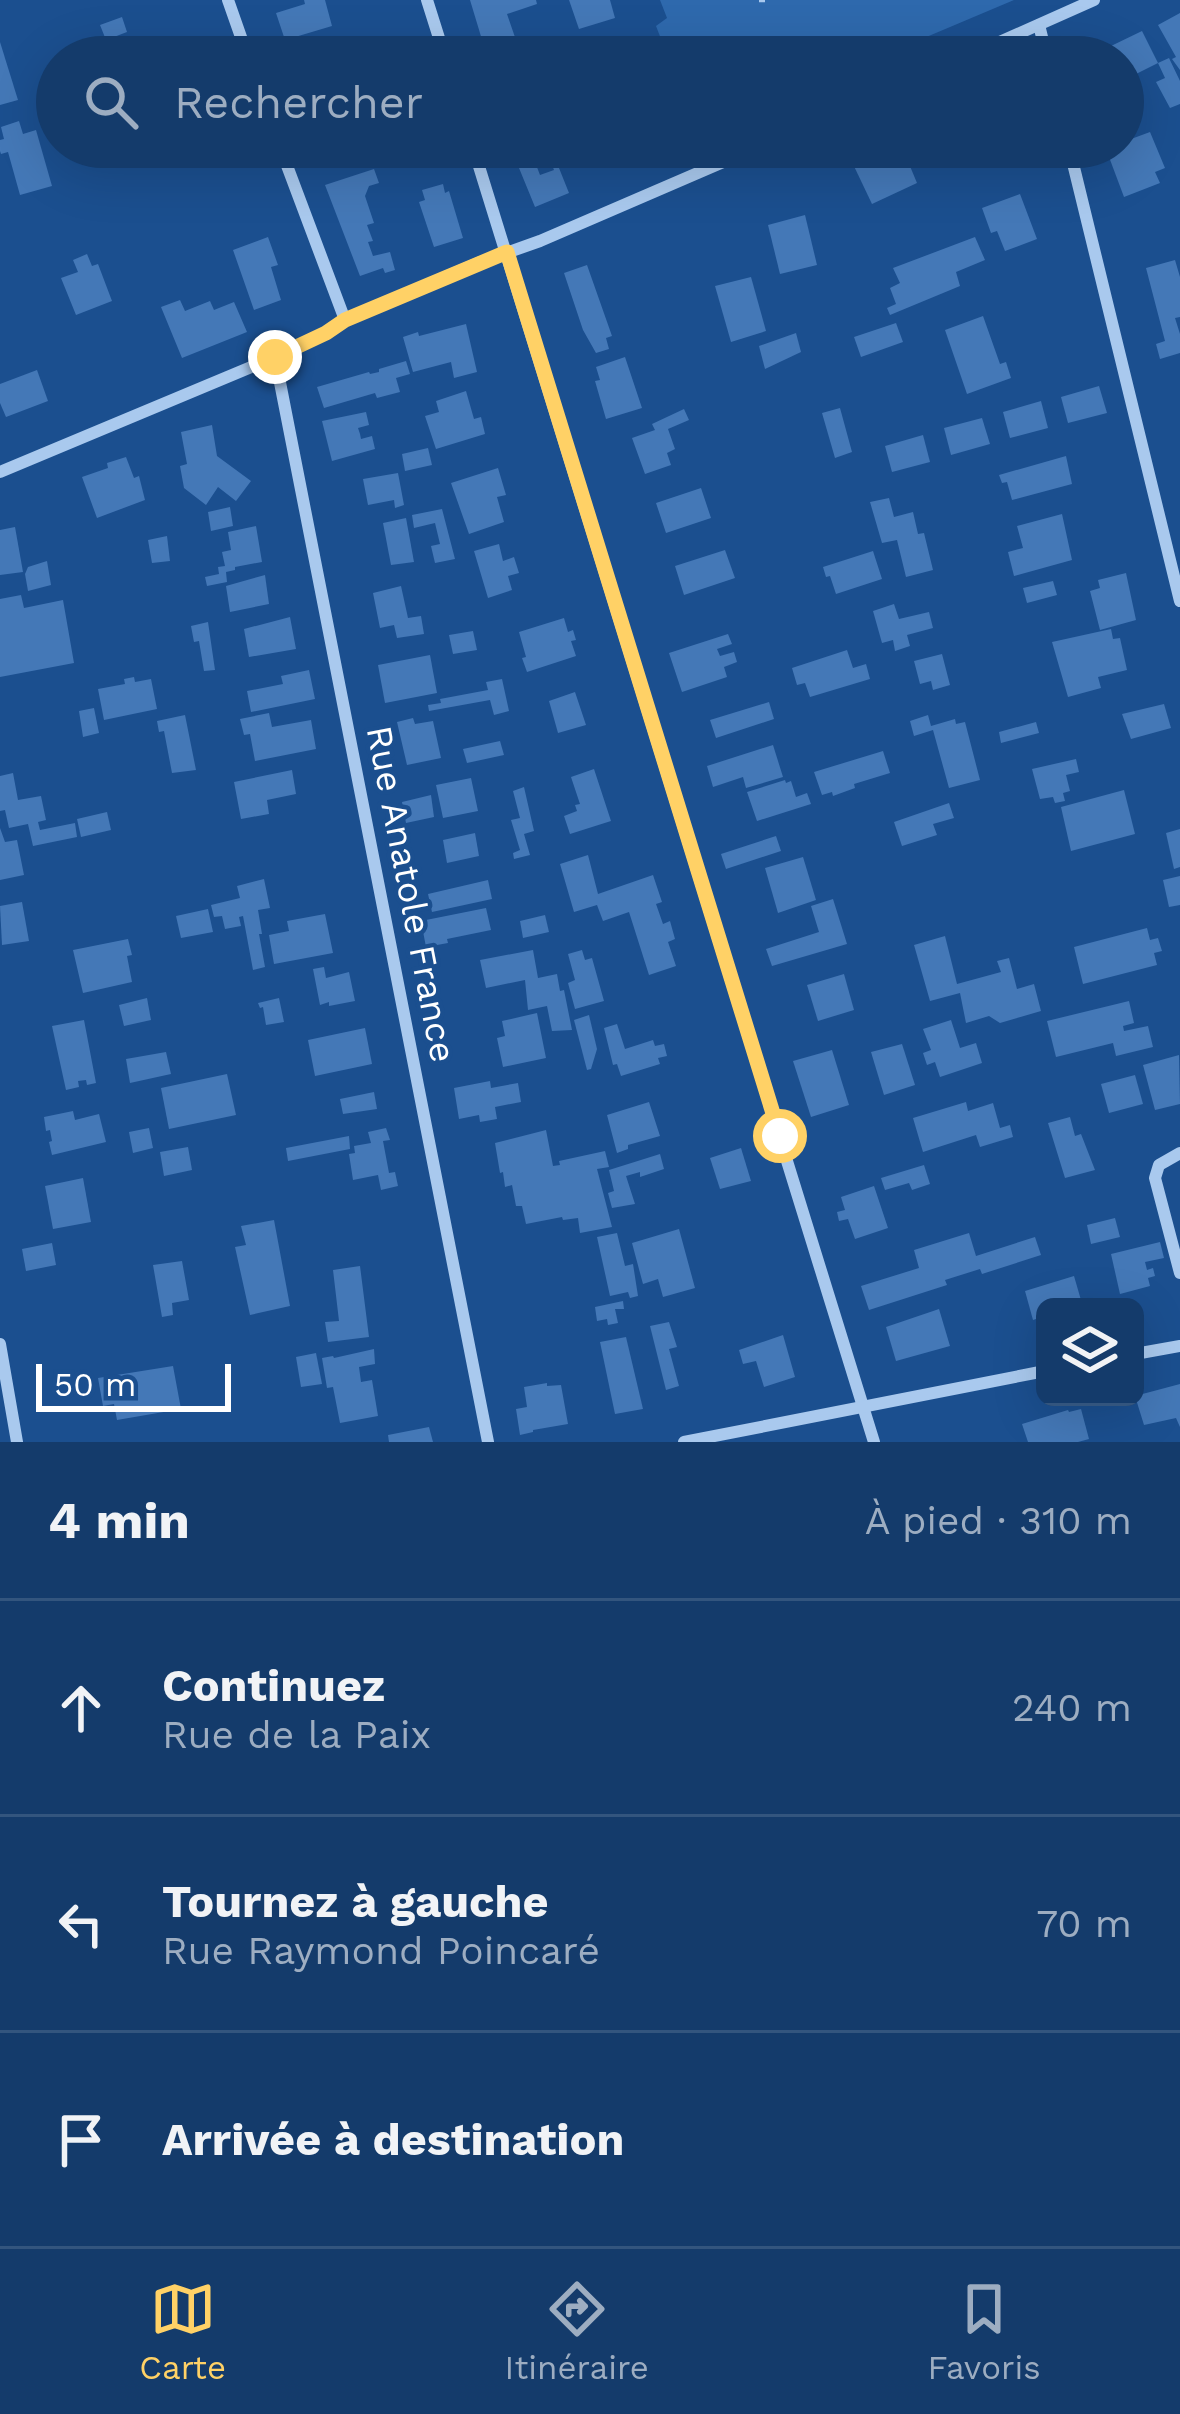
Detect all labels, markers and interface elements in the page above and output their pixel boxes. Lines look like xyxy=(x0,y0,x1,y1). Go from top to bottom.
search box xyxy=(36,36,1144,168)
icon: search xyxy=(78,69,144,135)
text: Rechercher xyxy=(174,76,423,129)
route end xyxy=(248,330,302,384)
street label: Rue Anatole France xyxy=(358,722,464,1066)
route start xyxy=(753,1109,807,1163)
map controls xyxy=(1036,1298,1144,1406)
button: layers xyxy=(1036,1298,1144,1406)
scale bar xyxy=(36,1358,231,1411)
text: 50 m xyxy=(54,1365,136,1404)
text: 4 min xyxy=(48,1491,190,1550)
text: À pied · 310 m xyxy=(865,1498,1132,1543)
text: Continuez xyxy=(162,1659,385,1712)
icon: ahead xyxy=(48,1675,114,1741)
text: 240 m xyxy=(1012,1685,1132,1730)
text: Rue de la Paix xyxy=(162,1712,431,1757)
text: Tournez à gauche xyxy=(162,1875,549,1928)
icon: left xyxy=(48,1891,114,1957)
text: 70 m xyxy=(1036,1901,1132,1946)
text: Rue Raymond Poincaré xyxy=(162,1928,600,1973)
icon: arrive xyxy=(48,2107,114,2173)
text: Arrivée à destination xyxy=(162,2113,624,2166)
tab: Carte xyxy=(139,2276,226,2387)
tab: Itinéraire xyxy=(505,2276,649,2387)
tab: Favoris xyxy=(928,2276,1041,2387)

